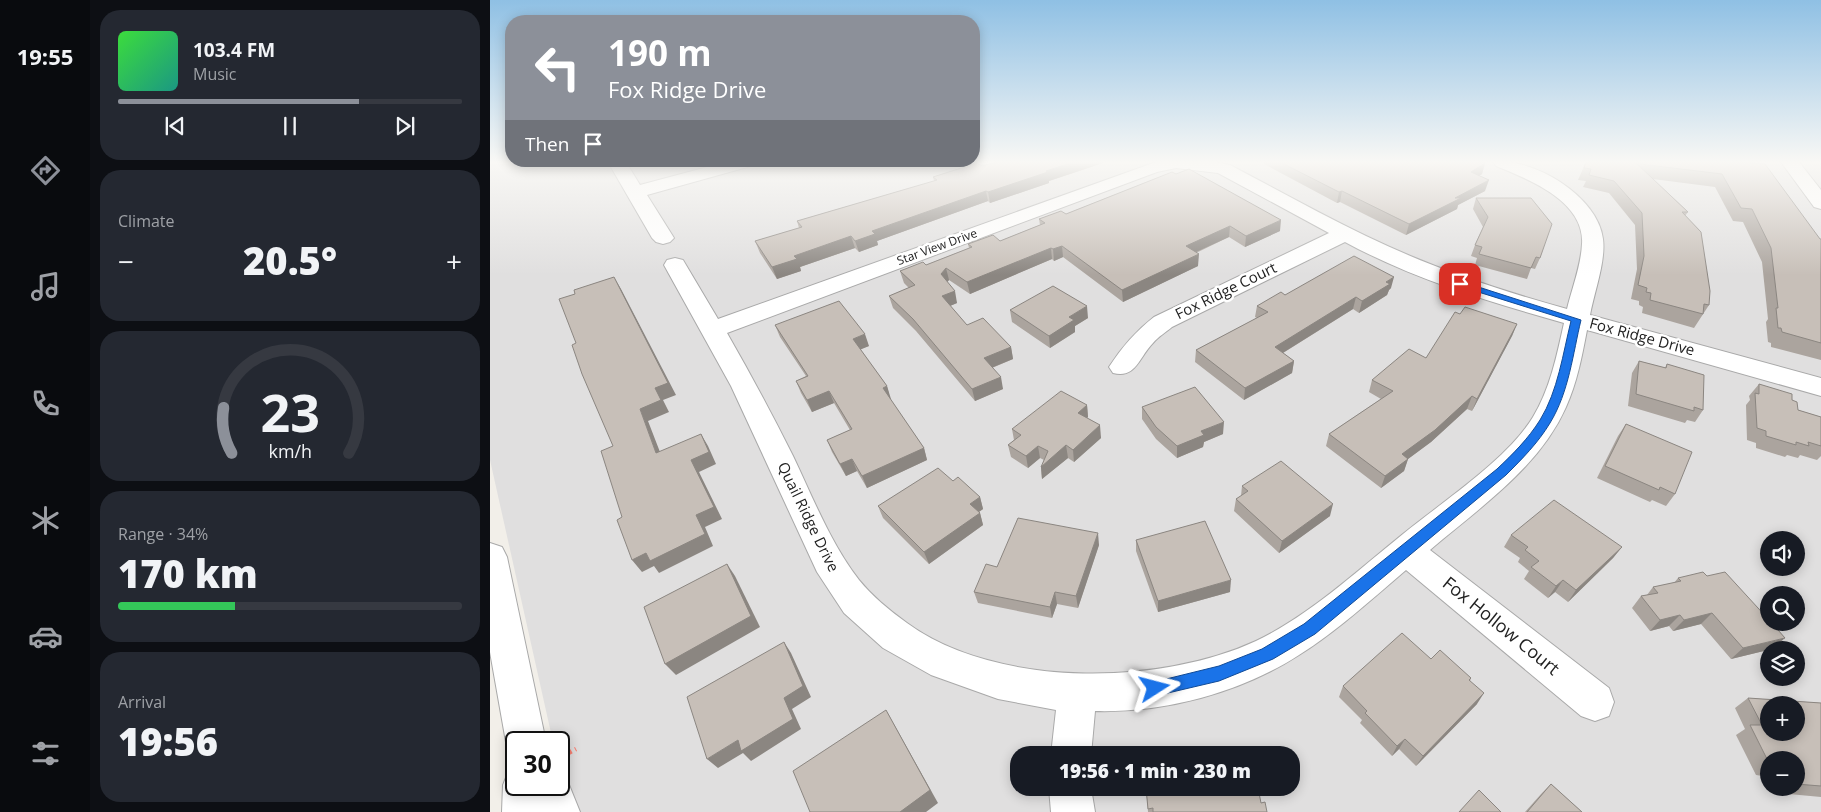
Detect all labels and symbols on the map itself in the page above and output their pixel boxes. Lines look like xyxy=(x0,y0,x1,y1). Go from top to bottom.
street label: Star View Drive xyxy=(894,224,980,269)
street label: Fox Ridge Court xyxy=(1172,257,1280,323)
pin xyxy=(1439,263,1481,305)
street label: Fox Ridge Drive xyxy=(1588,312,1697,360)
street label: Quail Ridge Drive xyxy=(774,458,844,575)
street label: Fox Hollow Court xyxy=(1438,571,1565,680)
position arrow xyxy=(1128,661,1180,713)
speed limit sign: 30 xyxy=(505,731,570,796)

